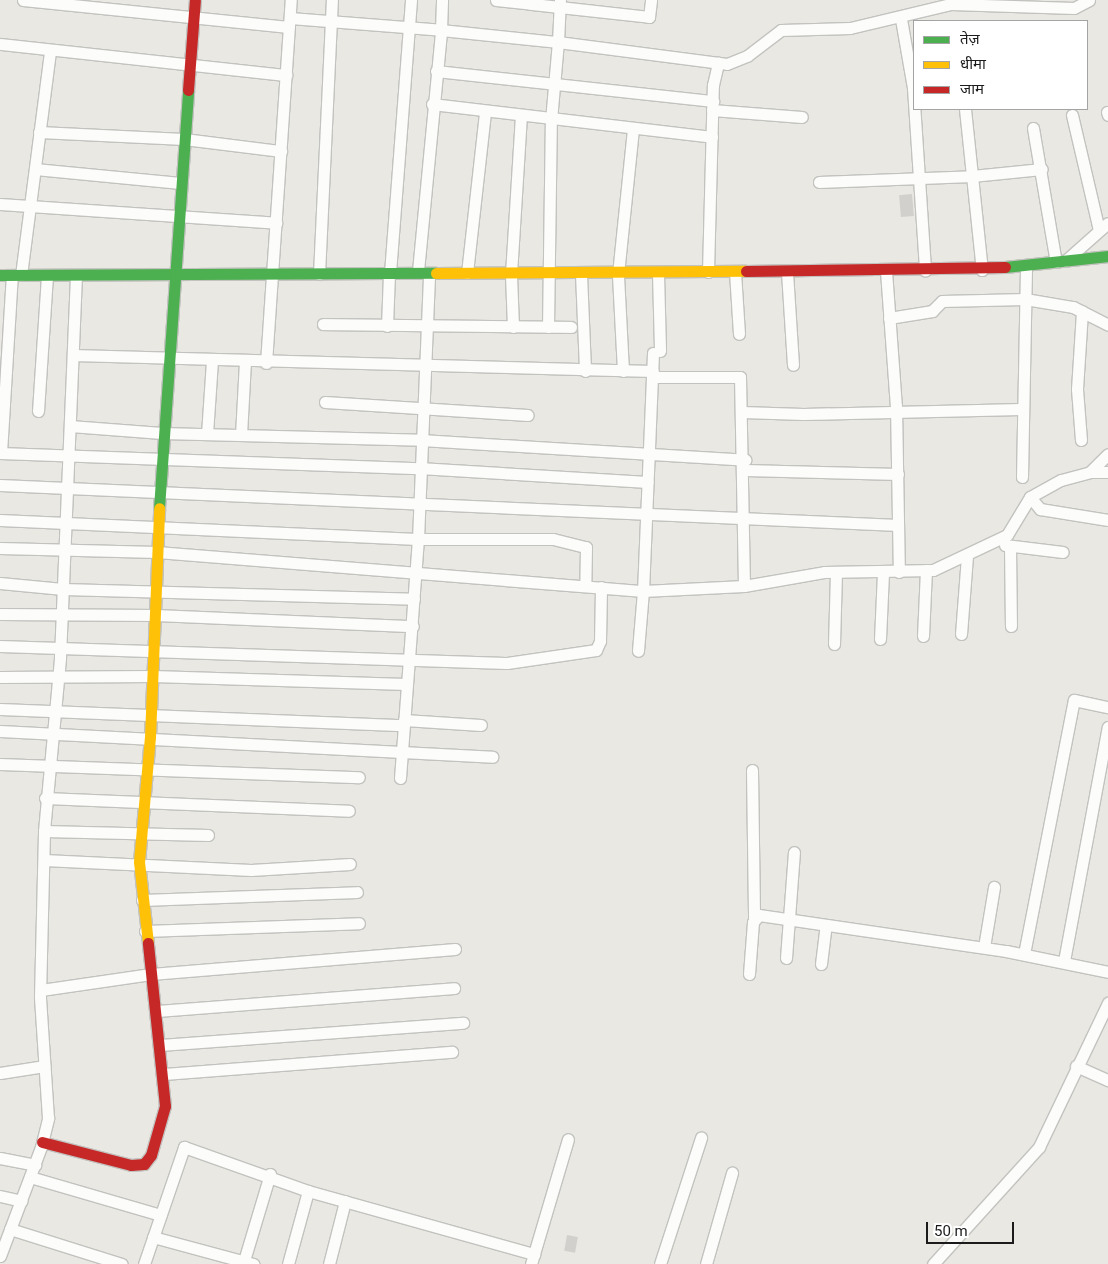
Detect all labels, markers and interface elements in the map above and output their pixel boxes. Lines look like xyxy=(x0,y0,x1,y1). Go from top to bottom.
legend xyxy=(913,20,1088,110)
text: तेज़ xyxy=(960,30,980,48)
text: धीमा xyxy=(960,55,986,73)
text: जाम xyxy=(960,80,984,98)
scale bar xyxy=(928,1212,1016,1244)
text: 50 m xyxy=(934,1222,968,1240)

